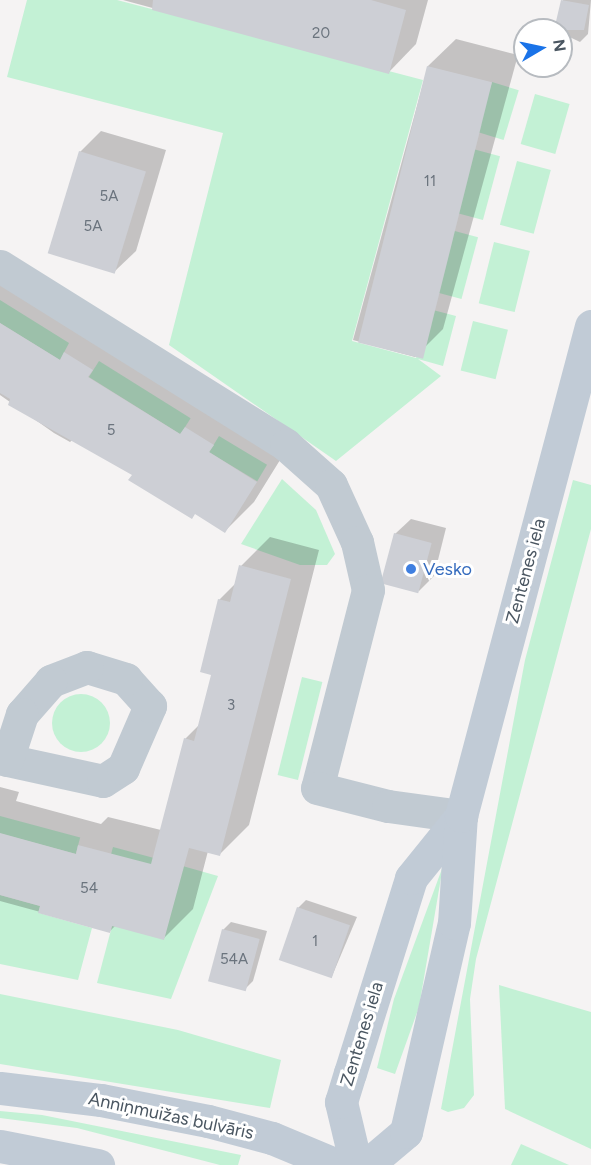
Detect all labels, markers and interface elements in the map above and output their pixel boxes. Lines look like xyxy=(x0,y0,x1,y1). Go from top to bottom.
north arrow xyxy=(513,18,573,78)
house number: 20 xyxy=(312,25,330,43)
text: N xyxy=(549,38,570,53)
house number: 11 xyxy=(424,173,436,191)
house number: 5A xyxy=(100,188,118,206)
house number: 5A xyxy=(84,218,102,236)
house number: 5 xyxy=(107,422,115,440)
street label: Zentenes iela xyxy=(502,516,550,626)
place label: Vesko xyxy=(423,558,472,580)
marker: Vesko xyxy=(404,562,418,576)
house number: 3 xyxy=(227,697,235,715)
house number: 54 xyxy=(80,880,98,898)
house number: 1 xyxy=(312,933,318,951)
house number: 54A xyxy=(220,951,248,969)
street label: Zentenes iela xyxy=(336,979,388,1089)
street label: Anniņmuižas bulvāris xyxy=(86,1088,256,1144)

